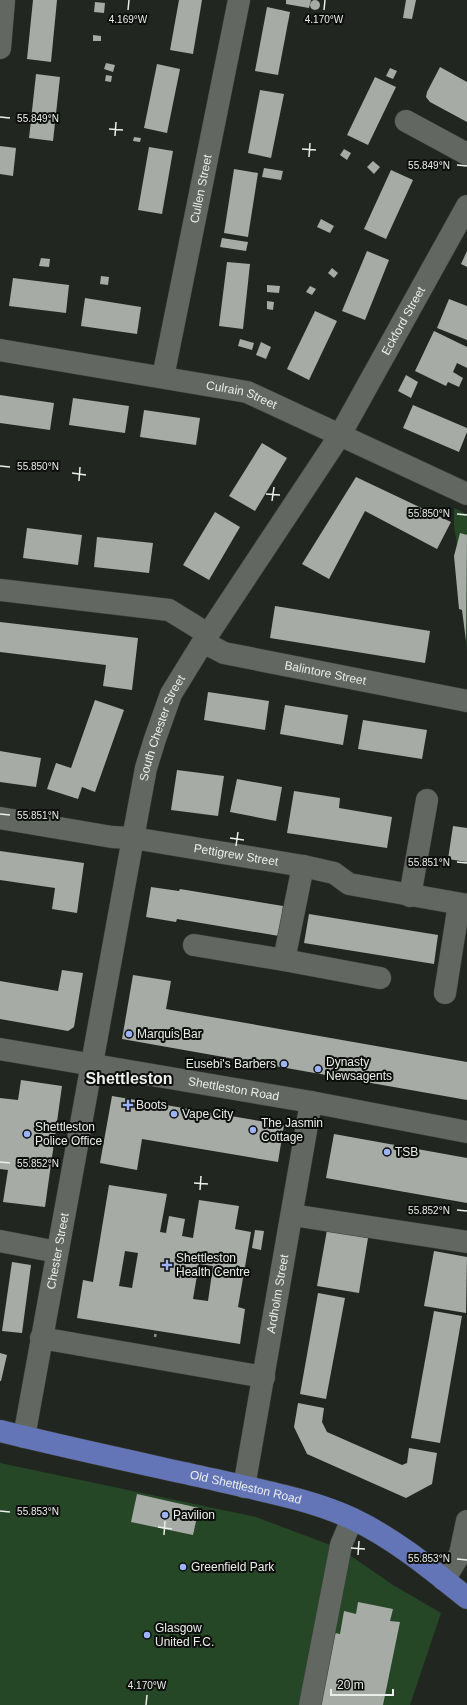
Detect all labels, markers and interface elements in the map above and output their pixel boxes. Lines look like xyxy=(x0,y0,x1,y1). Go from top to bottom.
text: 4.169°W xyxy=(109,14,148,25)
text: 4.170°W xyxy=(305,14,344,25)
text: 55.849°N xyxy=(17,113,59,124)
street label: Cullen Street xyxy=(187,153,215,224)
text: 55.849°N xyxy=(408,160,450,171)
street label: Eckford Street xyxy=(379,284,428,358)
street label: Culrain Street xyxy=(205,378,280,412)
text: 55.850°N xyxy=(17,461,59,472)
text: 55.850°N xyxy=(408,508,450,519)
street label: Balintore Street xyxy=(283,658,368,688)
street label: South Chester Street xyxy=(137,672,188,782)
text: 55.851°N xyxy=(17,810,59,821)
street label: Pettigrew Street xyxy=(193,841,280,869)
text: 55.851°N xyxy=(408,857,450,868)
place label: Marquis Bar xyxy=(137,1027,202,1041)
marker: Marquis Bar xyxy=(124,1029,134,1039)
place label: Dynasty Newsagents xyxy=(326,1055,392,1083)
place label: Eusebi's Barbers xyxy=(186,1057,276,1071)
marker: Eusebi's Barbers xyxy=(279,1059,289,1069)
marker: Dynasty Newsagents xyxy=(313,1064,323,1074)
district label: Shettleston xyxy=(85,1070,173,1087)
street label: Shettleston Road xyxy=(187,1074,280,1103)
place label: Boots xyxy=(136,1098,167,1112)
marker: Boots xyxy=(123,1100,133,1110)
place label: Vape City xyxy=(182,1107,233,1121)
marker: Vape City xyxy=(169,1109,179,1119)
place label: The Jasmin Cottage xyxy=(261,1116,323,1144)
place label: Shettleston Police Office xyxy=(35,1120,102,1148)
marker: The Jasmin Cottage xyxy=(248,1125,258,1135)
marker: Shettleston Police Office xyxy=(22,1129,32,1139)
place label: TSB xyxy=(395,1145,418,1159)
marker: TSB xyxy=(382,1147,392,1157)
text: 55.852°N xyxy=(17,1158,59,1169)
text: 55.852°N xyxy=(408,1205,450,1216)
street label: Chester Street xyxy=(44,1211,72,1290)
place label: Shettleston Health Centre xyxy=(176,1251,250,1279)
street label: Ardholm Street xyxy=(264,1253,291,1335)
marker: Shettleston Health Centre xyxy=(161,1259,173,1271)
street label: Old Shettleston Road xyxy=(188,1467,303,1507)
text: 55.853°N xyxy=(17,1506,59,1517)
place label: Pavilion xyxy=(173,1508,215,1522)
marker: Pavilion xyxy=(160,1510,170,1520)
text: 55.853°N xyxy=(408,1553,450,1564)
place label: Greenfield Park xyxy=(191,1560,275,1574)
marker: Greenfield Park xyxy=(178,1562,188,1572)
place label: Glasgow United F.C. xyxy=(155,1621,214,1649)
marker: Glasgow United F.C. xyxy=(142,1630,152,1640)
scale bar xyxy=(331,1671,393,1697)
text: 20 m xyxy=(337,1678,364,1692)
text: 4.170°W xyxy=(128,1680,167,1691)

